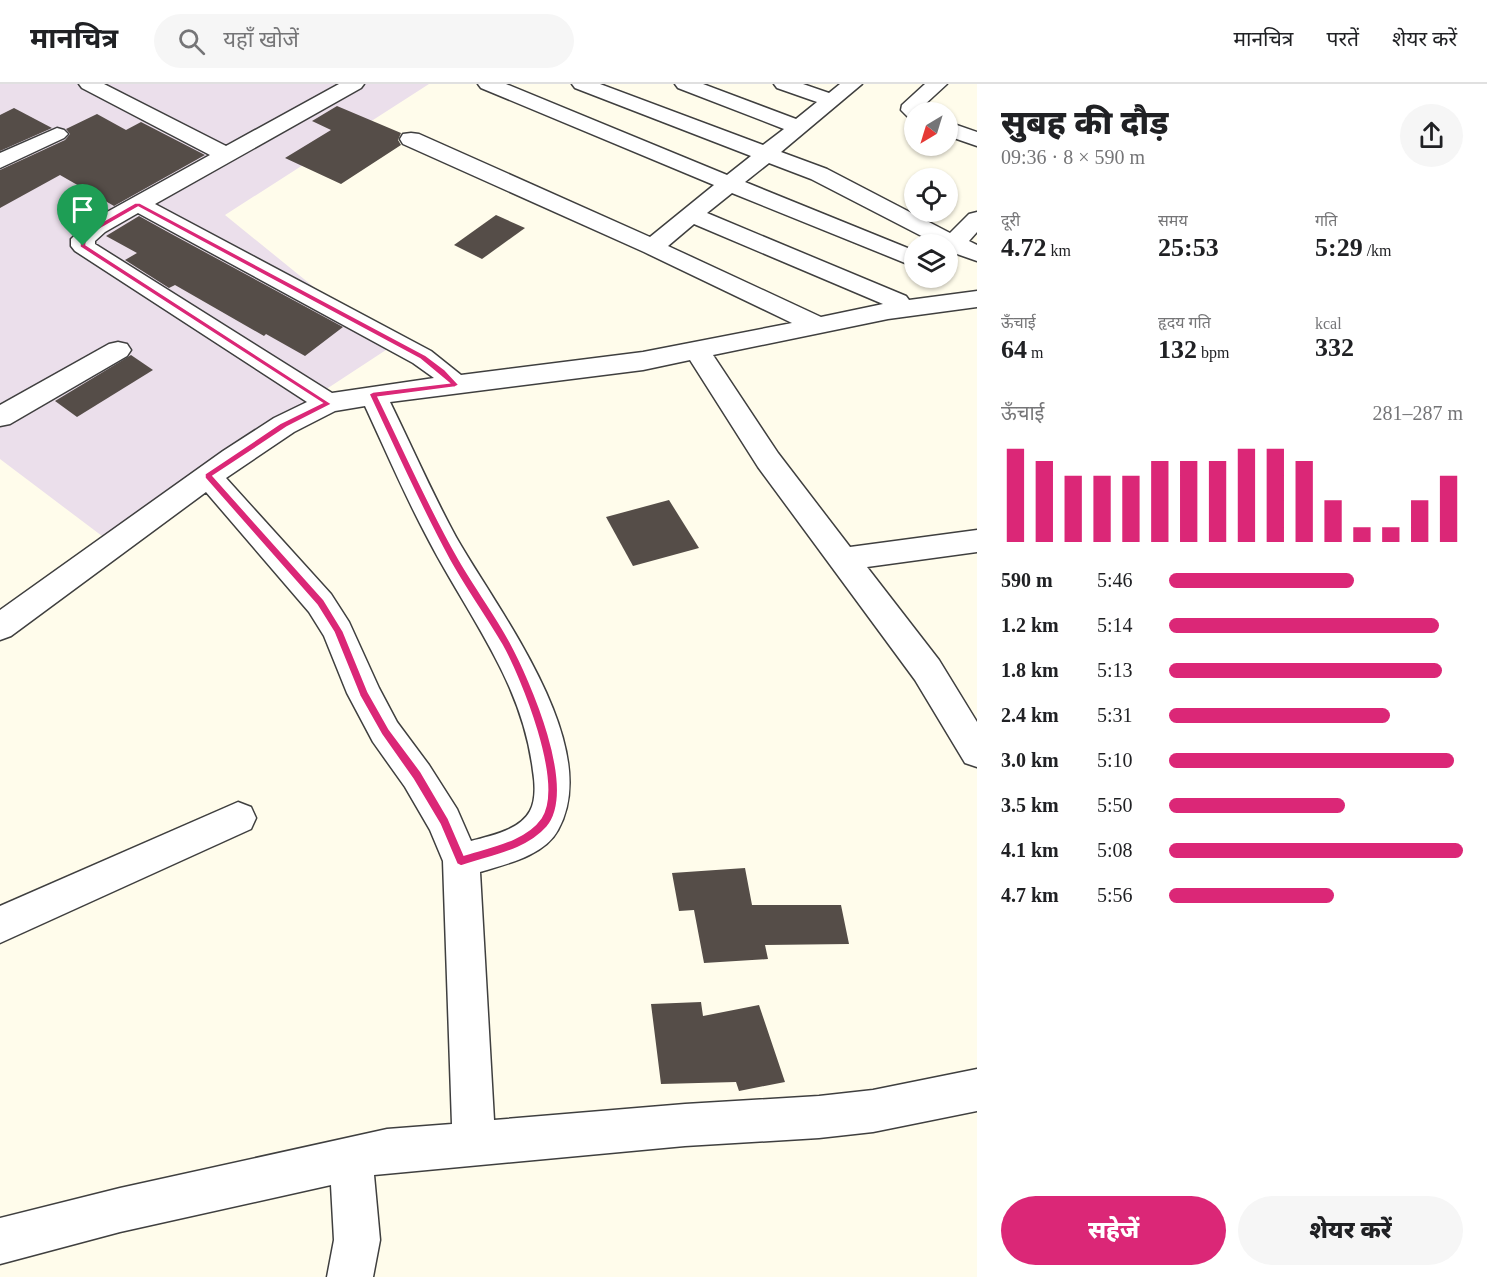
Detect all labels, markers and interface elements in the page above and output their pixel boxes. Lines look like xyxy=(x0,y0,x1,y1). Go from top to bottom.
search box xyxy=(154,14,574,68)
text: मानचित्र xyxy=(30,23,118,54)
icon: search xyxy=(175,25,208,58)
text: यहाँ खोजें xyxy=(223,27,299,52)
text: मानचित्र xyxy=(1233,27,1293,51)
text: परतें xyxy=(1326,27,1359,51)
text: शेयर करें xyxy=(1392,27,1457,51)
north arrow xyxy=(904,102,958,156)
map controls xyxy=(904,102,958,288)
button: share xyxy=(1400,104,1463,167)
text: सुबह की दौड़ xyxy=(1001,105,1169,141)
text: 09:36 · 8 × 590 m xyxy=(1001,146,1145,168)
button: locate xyxy=(904,168,958,222)
pin xyxy=(57,184,108,246)
icon: arrive xyxy=(66,193,99,226)
text: दूरी xyxy=(1001,212,1020,229)
text: समय xyxy=(1158,212,1188,229)
text: गति xyxy=(1315,212,1337,229)
text: 4.72 xyxy=(1001,233,1047,262)
text: 25:53 xyxy=(1158,233,1219,262)
text: 5:29 xyxy=(1315,233,1363,262)
button: layers xyxy=(904,234,958,288)
text: km xyxy=(1047,242,1071,259)
text: /km xyxy=(1363,242,1392,259)
text: ऊँचाई xyxy=(1001,314,1036,331)
text: हृदय गति xyxy=(1158,314,1211,331)
text: kcal xyxy=(1315,315,1342,332)
text: 332 xyxy=(1315,333,1354,362)
text: 64 xyxy=(1001,335,1027,364)
text: 132 xyxy=(1158,335,1197,364)
text: m xyxy=(1027,344,1043,361)
text: bpm xyxy=(1197,344,1229,361)
text: ऊँचाई xyxy=(1001,402,1044,424)
text: 281–287 m xyxy=(1372,402,1463,424)
text: 590 m xyxy=(1001,569,1053,591)
text: 5:46 xyxy=(1097,569,1133,591)
text: 1.2 km xyxy=(1001,614,1059,636)
text: 5:14 xyxy=(1097,614,1133,636)
text: 1.8 km xyxy=(1001,659,1059,681)
text: 5:13 xyxy=(1097,659,1133,681)
text: 2.4 km xyxy=(1001,704,1059,726)
text: 5:31 xyxy=(1097,704,1133,726)
text: 3.0 km xyxy=(1001,749,1059,771)
text: 5:10 xyxy=(1097,749,1133,771)
text: 3.5 km xyxy=(1001,794,1059,816)
text: 5:50 xyxy=(1097,794,1133,816)
text: 4.1 km xyxy=(1001,839,1059,861)
text: 5:08 xyxy=(1097,839,1133,861)
text: 4.7 km xyxy=(1001,884,1059,906)
text: 5:56 xyxy=(1097,884,1133,906)
button: सहेजें xyxy=(1001,1196,1226,1265)
button: शेयर करें xyxy=(1238,1196,1463,1265)

